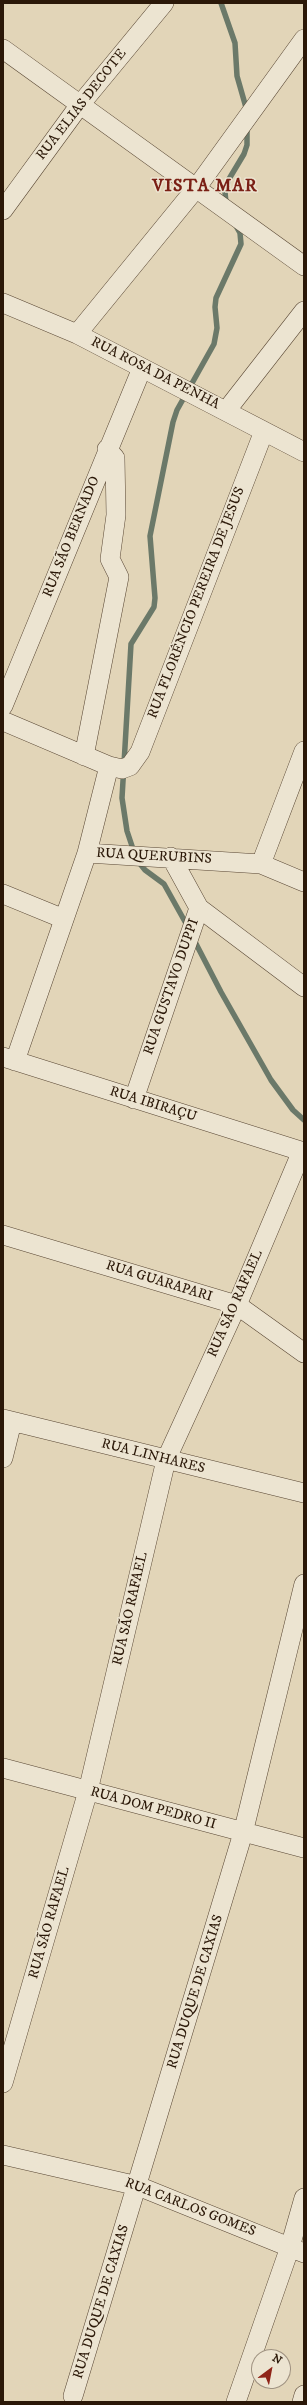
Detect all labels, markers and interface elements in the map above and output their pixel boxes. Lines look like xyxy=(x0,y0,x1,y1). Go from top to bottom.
street label: RUA ELIAS DECOTE xyxy=(33,46,131,164)
district label: VISTA MAR xyxy=(152,176,258,198)
street label: RUA ROSA DA PENHA xyxy=(88,334,222,414)
street label: RUA SÃO BERNADO xyxy=(40,474,104,600)
street label: RUA FLORÊNCIO PEREIRA DE JESUS xyxy=(145,485,249,721)
street label: RUA QUERUBINS xyxy=(96,846,212,868)
street label: RUA GUSTAVO DUPPI xyxy=(141,917,203,1057)
street label: RUA IBIRAÇU xyxy=(107,1084,199,1126)
street label: RUA SÃO RAFAEL xyxy=(205,1248,267,1360)
street label: RUA GUARAPARI xyxy=(104,1258,214,1306)
street label: RUA LINHARES xyxy=(100,1436,206,1478)
street label: RUA SÃO RAFAEL xyxy=(110,1551,152,1667)
street label: RUA DOM PEDRO II xyxy=(88,1784,218,1834)
street label: RUA SÃO RAFAEL xyxy=(26,1865,74,1981)
street label: RUA DUQUE DE CAXIAS xyxy=(165,1913,227,2071)
street label: RUA CARLOS GOMES xyxy=(122,2175,258,2241)
street label: RUA DUQUE DE CAXIAS xyxy=(71,2223,133,2381)
north arrow xyxy=(251,2349,291,2389)
text: N xyxy=(269,2351,284,2368)

